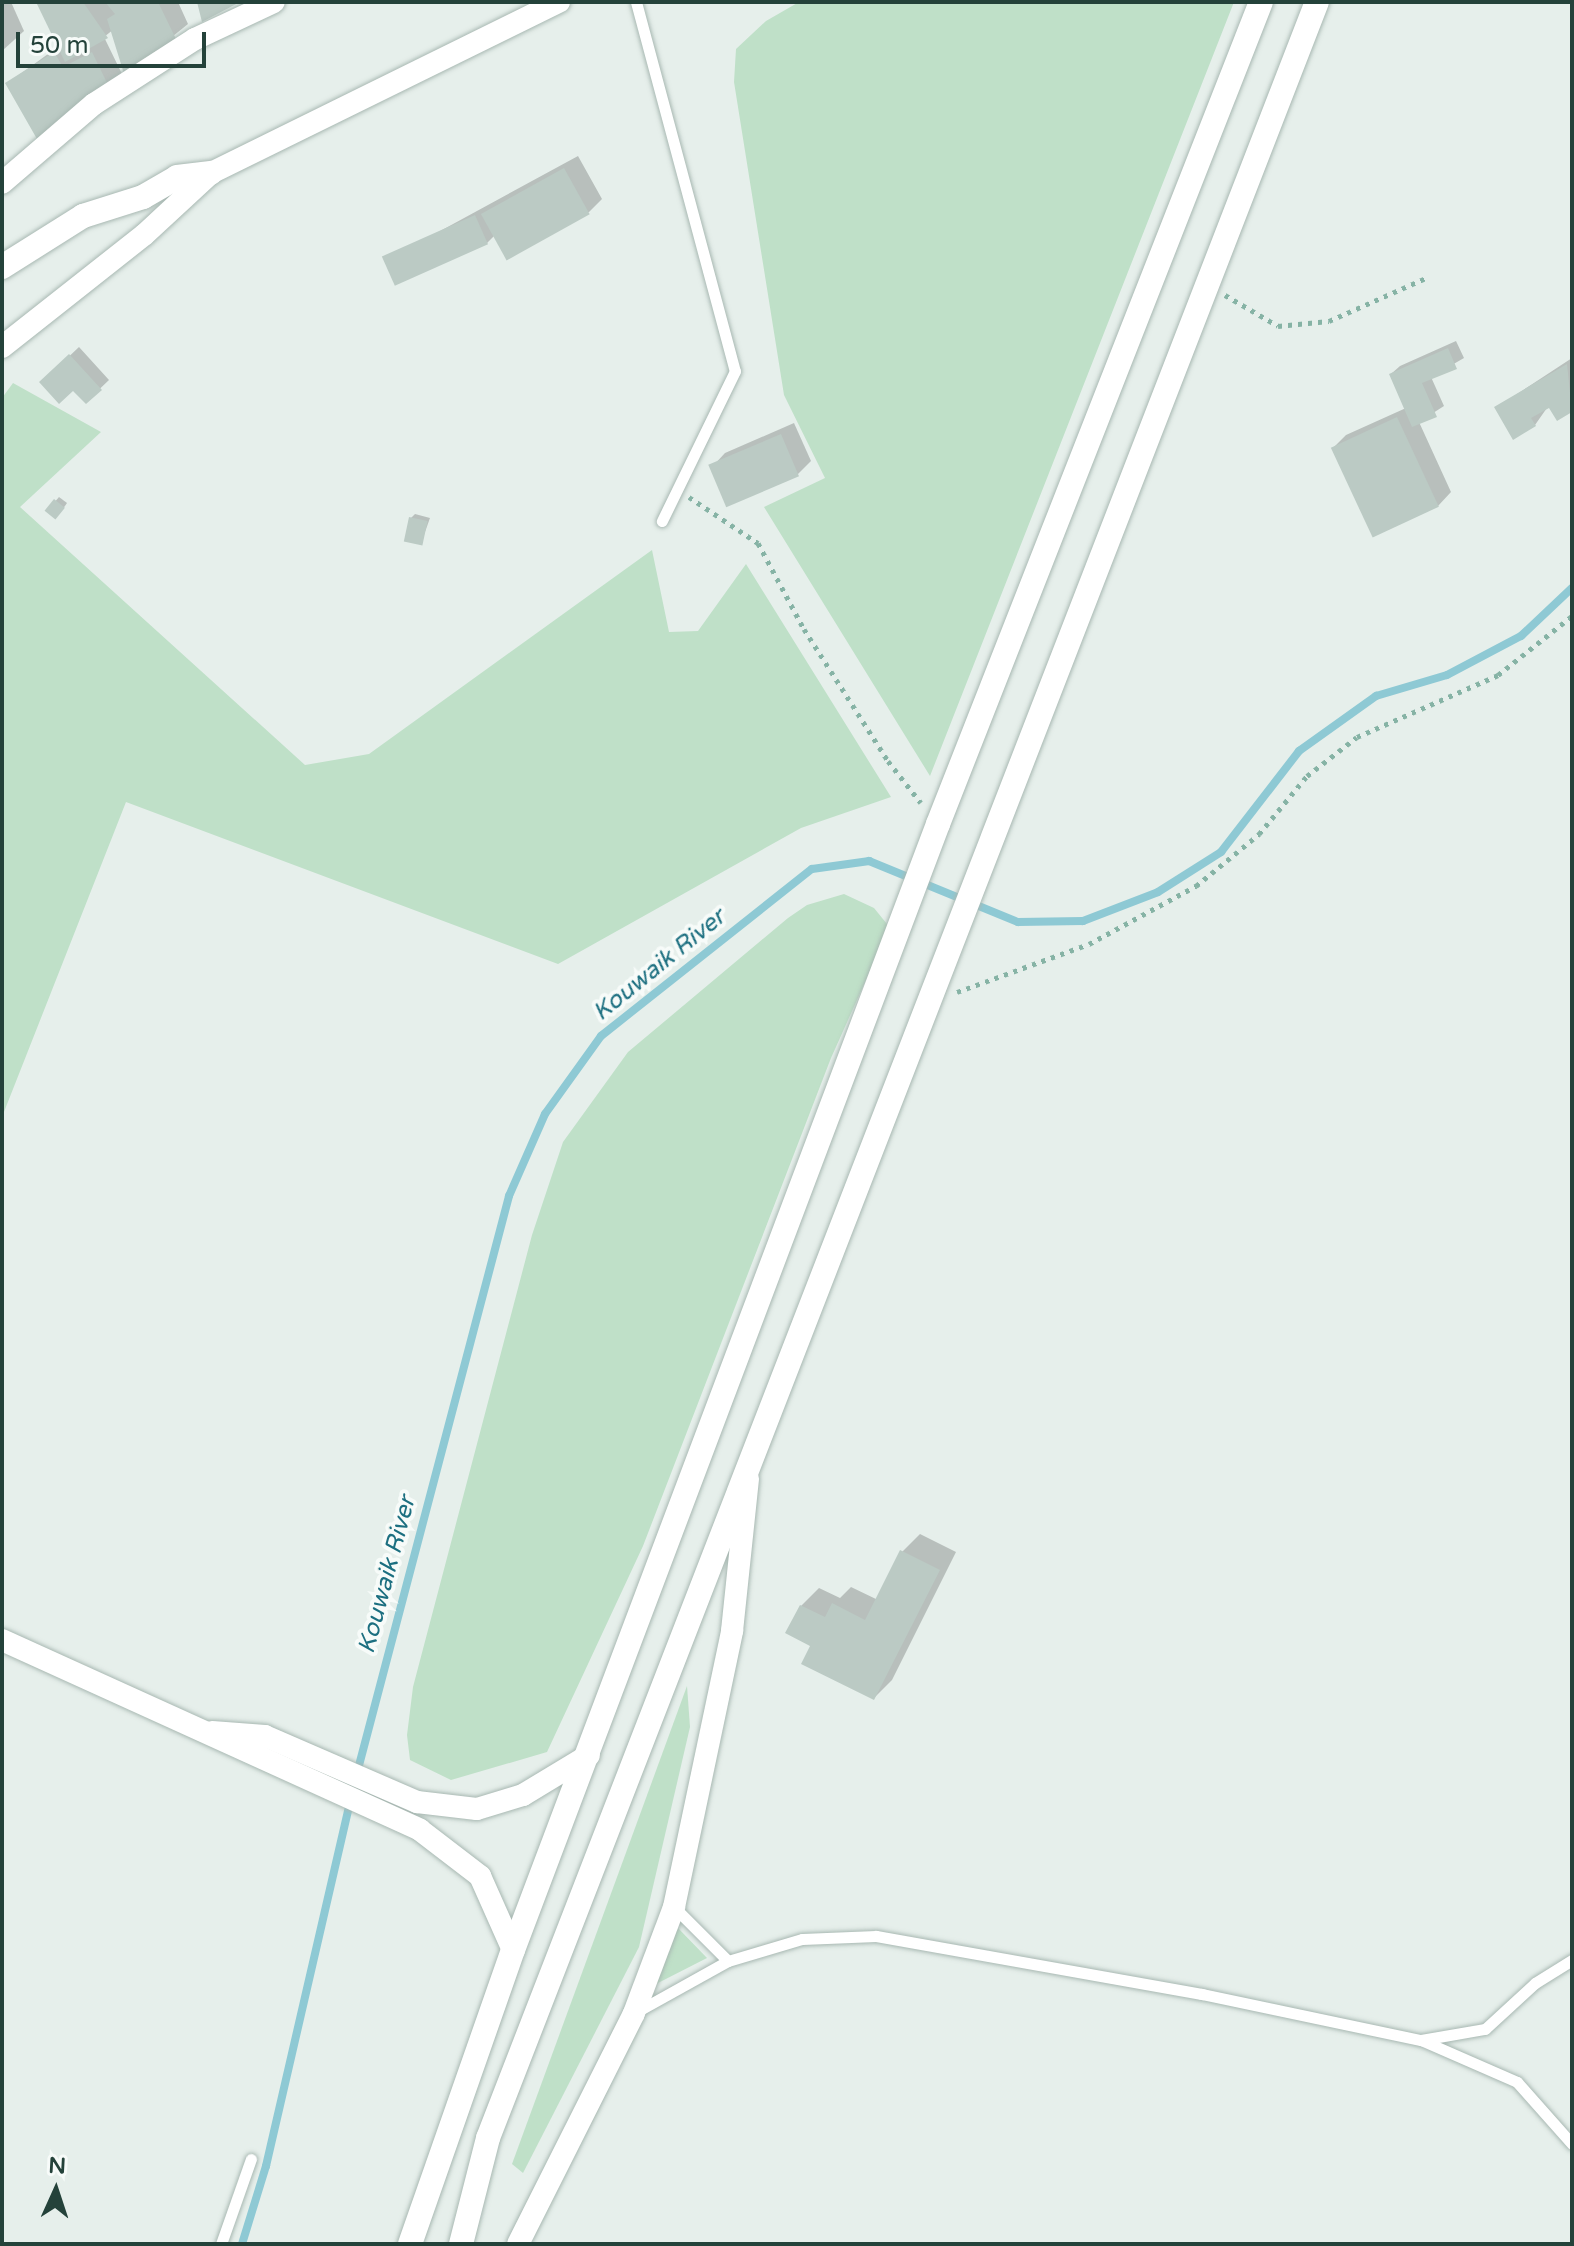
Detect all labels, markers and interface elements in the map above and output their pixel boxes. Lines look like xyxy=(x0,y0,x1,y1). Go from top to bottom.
scale bar xyxy=(20,16,210,66)
text: 50 m xyxy=(30,31,88,60)
water label: Kouwaik River xyxy=(587,903,731,1027)
water label: Kouwaik River xyxy=(352,1493,422,1657)
north arrow xyxy=(16,2150,96,2230)
text: N xyxy=(48,2153,67,2179)

